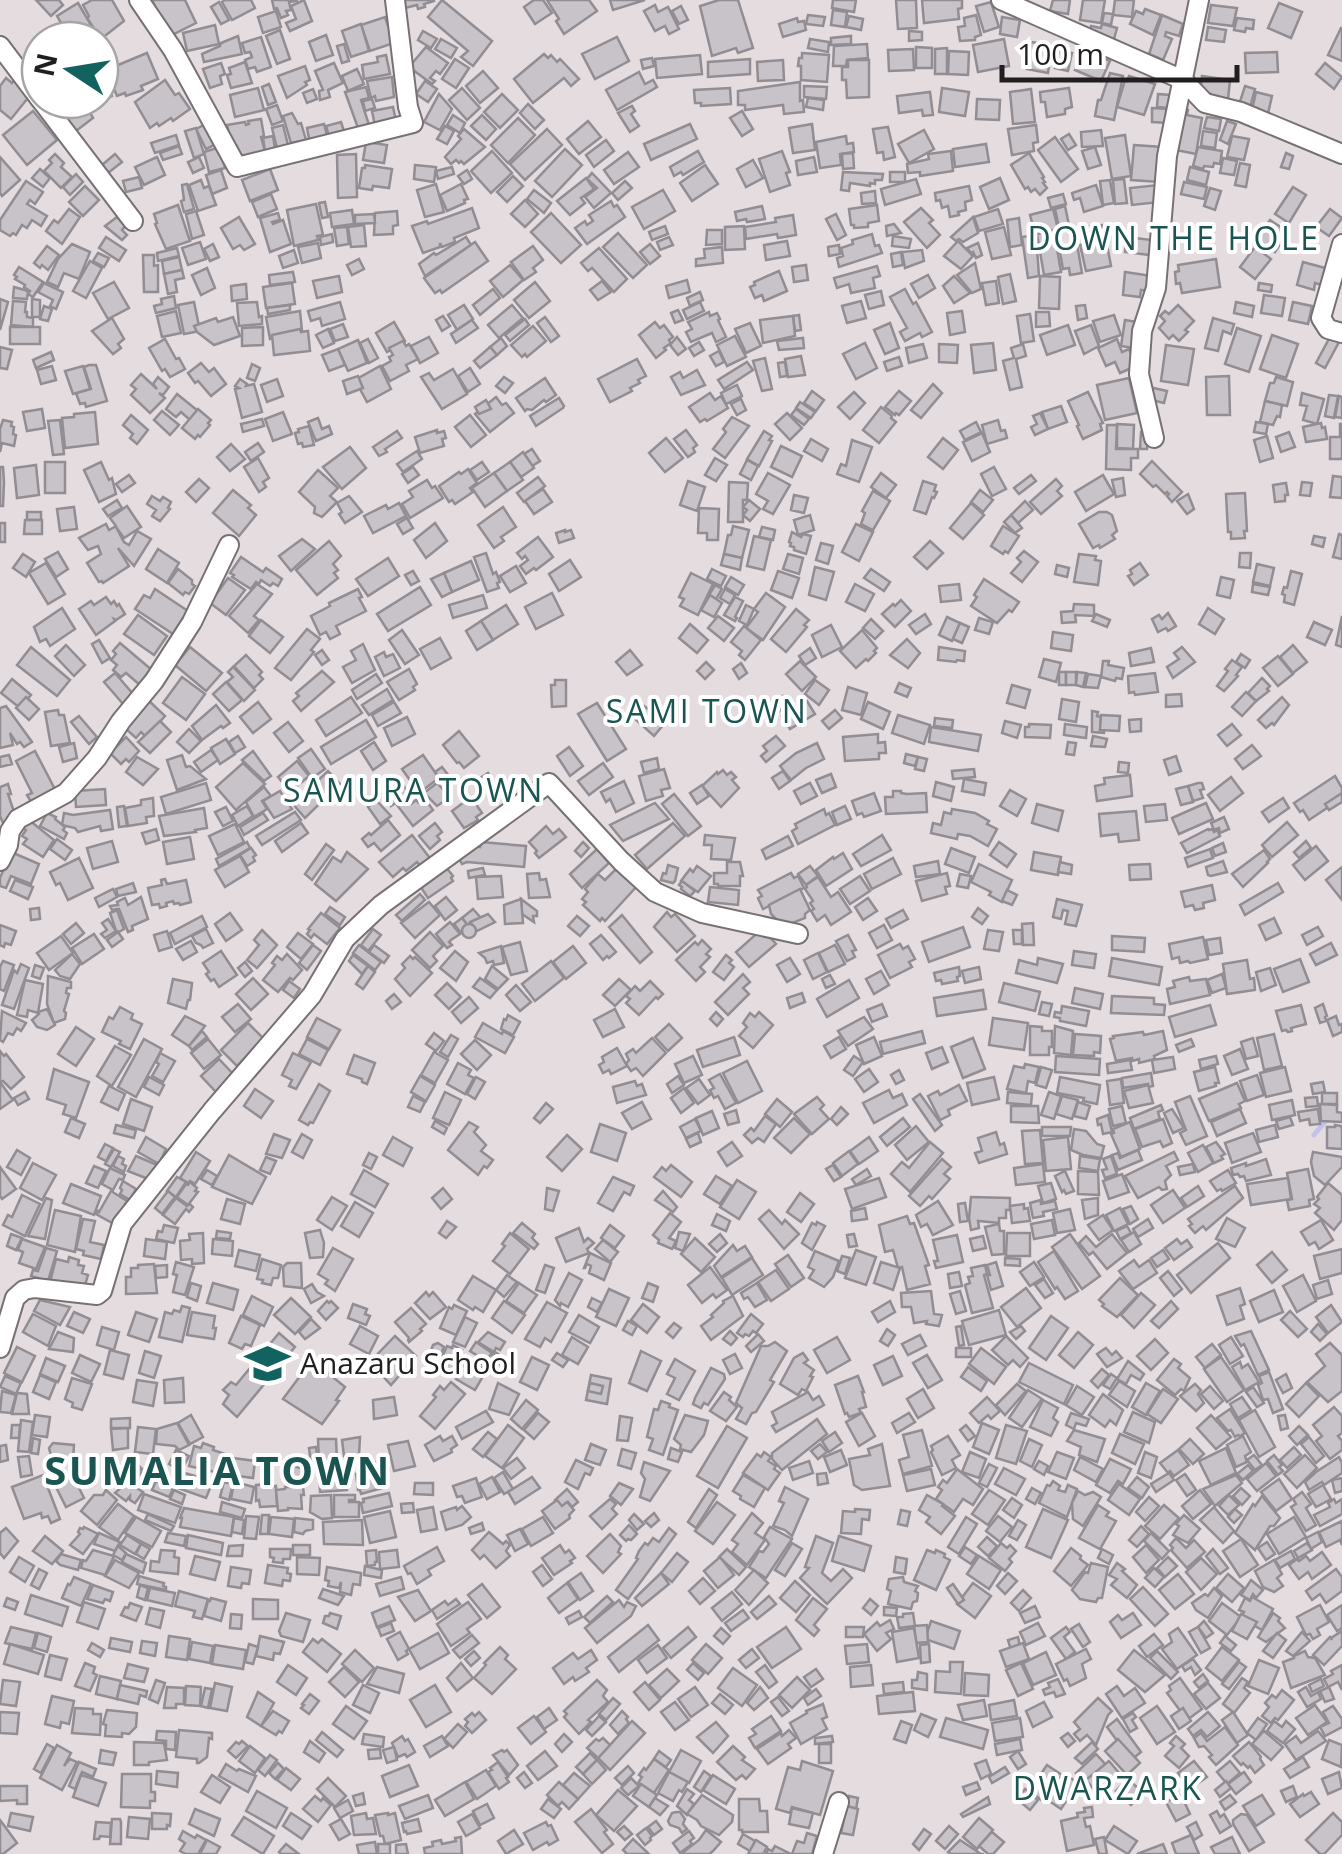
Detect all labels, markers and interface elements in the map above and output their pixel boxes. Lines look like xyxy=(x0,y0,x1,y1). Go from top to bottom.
north arrow xyxy=(20,20,120,120)
scale bar xyxy=(1002,20,1237,82)
text: 100 m xyxy=(1017,33,1104,74)
text: N xyxy=(24,50,66,80)
district label: DOWN THE HOLE xyxy=(1028,216,1320,259)
district label: SAMI TOWN xyxy=(606,689,808,732)
district label: SAMURA TOWN xyxy=(283,768,545,811)
school or university icon: Anazaru School xyxy=(243,1340,291,1388)
place label: Anazaru School xyxy=(300,1342,516,1383)
district label: SUMALIA TOWN xyxy=(44,1442,392,1497)
district label: DWARZARK xyxy=(1013,1766,1203,1809)

